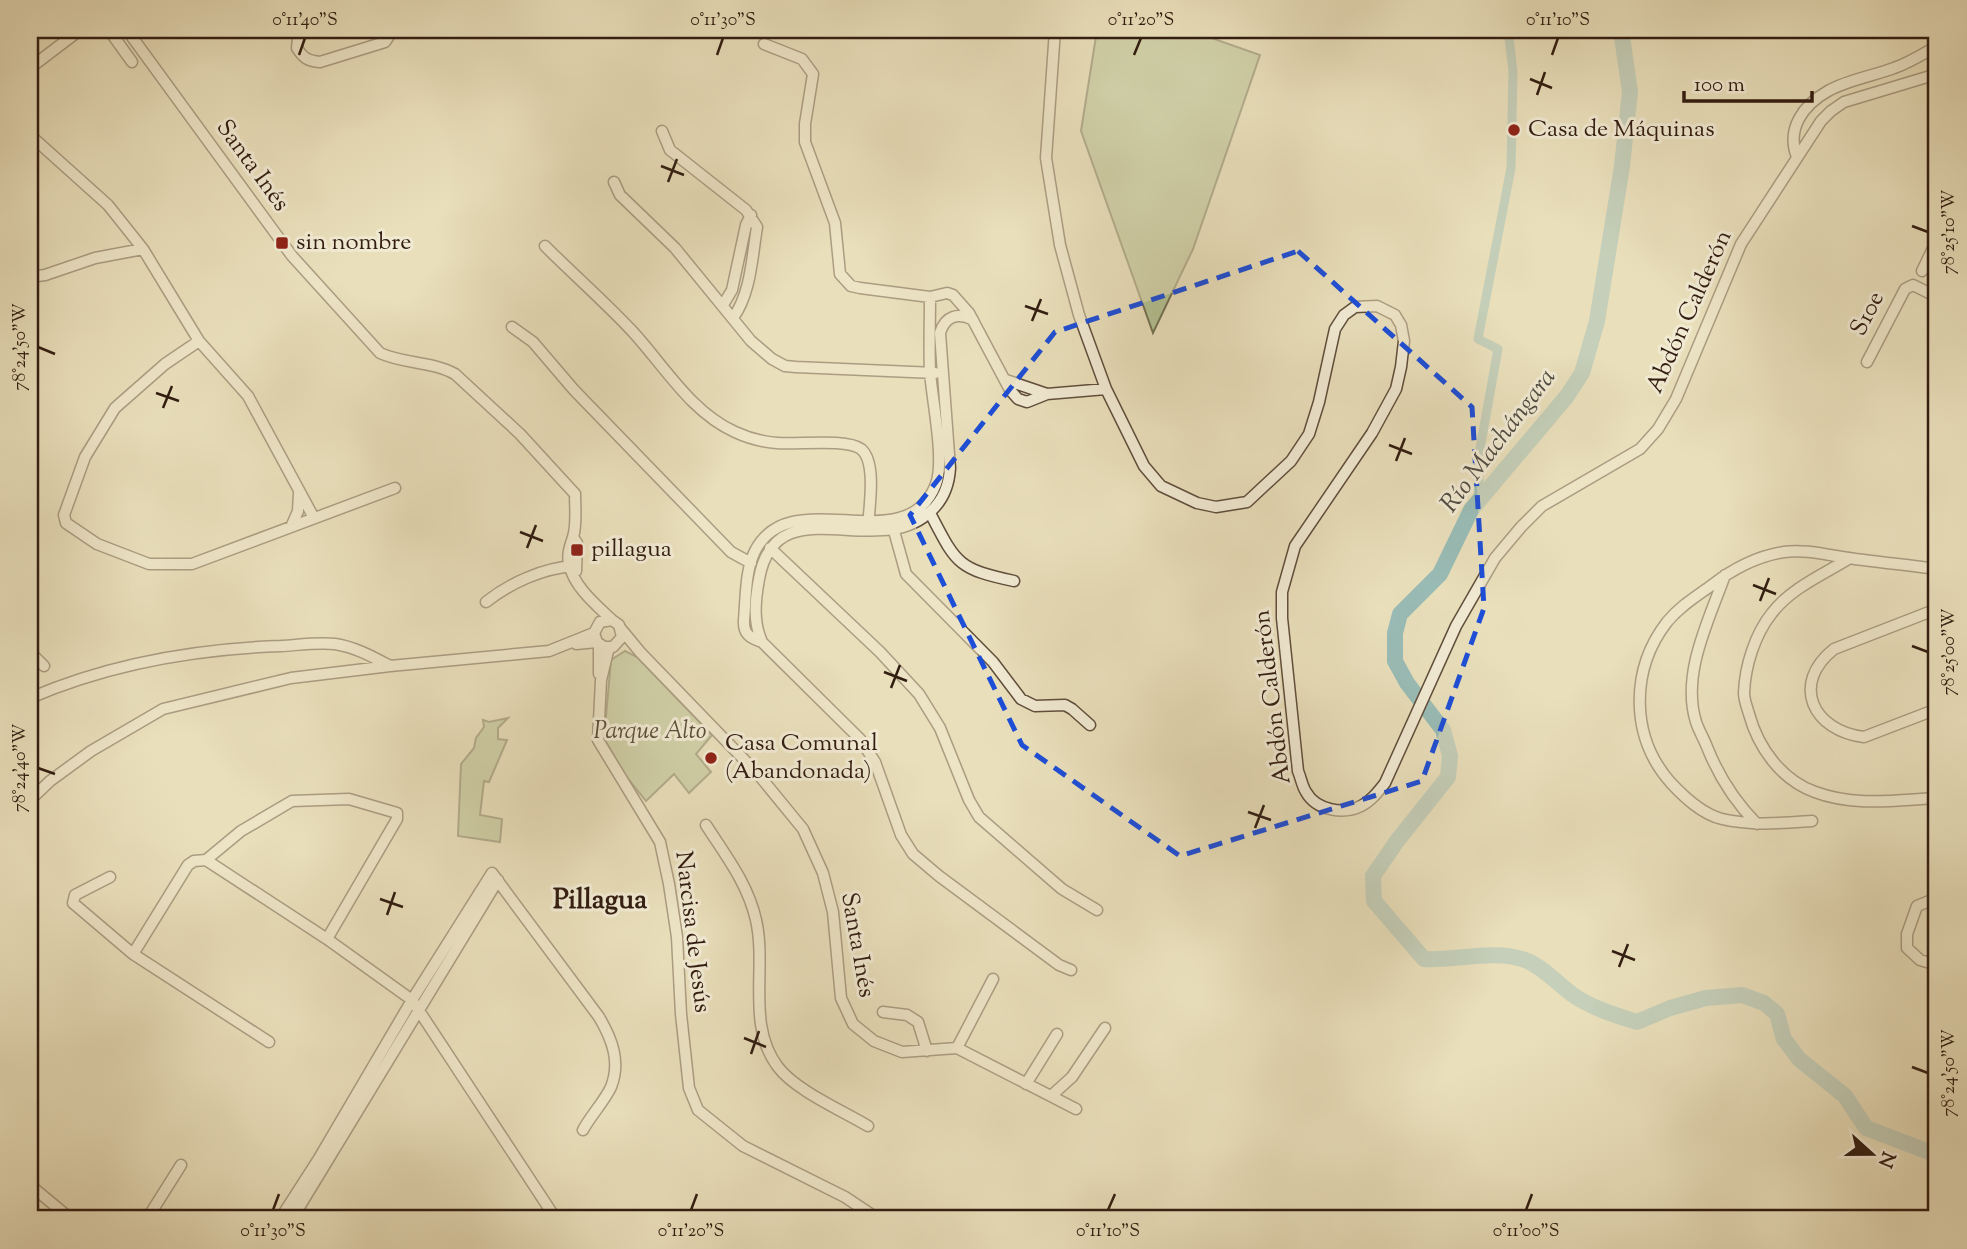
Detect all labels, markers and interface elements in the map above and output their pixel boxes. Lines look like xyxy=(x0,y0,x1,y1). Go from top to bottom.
text: 0°11'40"S xyxy=(272,8,338,34)
text: 0°11'30"S xyxy=(690,8,756,34)
text: 0°11'20"S xyxy=(1108,8,1174,34)
text: 0°11'10"S xyxy=(1526,8,1590,34)
scale bar xyxy=(1684,60,1811,104)
text: 100 m xyxy=(1694,71,1745,101)
street label: Santa Inés xyxy=(207,113,297,219)
place label: Casa de Máquinas xyxy=(1528,113,1715,147)
marker: Casa de Máquinas xyxy=(1506,122,1522,138)
text: 78°25'10"W xyxy=(1937,190,1963,274)
street label: Abdón Calderón xyxy=(1639,225,1741,399)
place label: sin nombre xyxy=(296,226,412,260)
marker: sin nombre xyxy=(274,235,290,251)
street label: S10e xyxy=(1842,286,1894,342)
text: 78°24'50"W xyxy=(8,303,34,391)
water label: Río Machángara xyxy=(1432,361,1566,521)
place label: pillagua xyxy=(591,533,672,567)
marker: pillagua xyxy=(569,542,585,558)
street label: Abdón Calderón xyxy=(1245,608,1301,786)
text: 78°25'00"W xyxy=(1937,608,1963,696)
park label: Parque Alto xyxy=(594,715,706,749)
text: 78°24'40"W xyxy=(8,724,34,812)
place label: Casa Comunal (Abandonada) xyxy=(725,727,878,789)
marker: Casa Comunal (Abandonada) xyxy=(703,750,719,766)
street label: Narcisa de Jesús xyxy=(665,849,719,1015)
district label: Pillagua xyxy=(553,881,647,921)
street label: Santa Inés xyxy=(831,890,883,1000)
text: 78°24'50"W xyxy=(1937,1029,1963,1117)
north arrow xyxy=(1838,1120,1908,1190)
text: N xyxy=(1870,1147,1901,1171)
text: 0°11'30"S xyxy=(240,1219,306,1245)
text: 0°11'20"S xyxy=(658,1219,724,1245)
text: 0°11'10"S xyxy=(1076,1219,1140,1245)
text: 0°11'00"S xyxy=(1493,1219,1559,1245)

